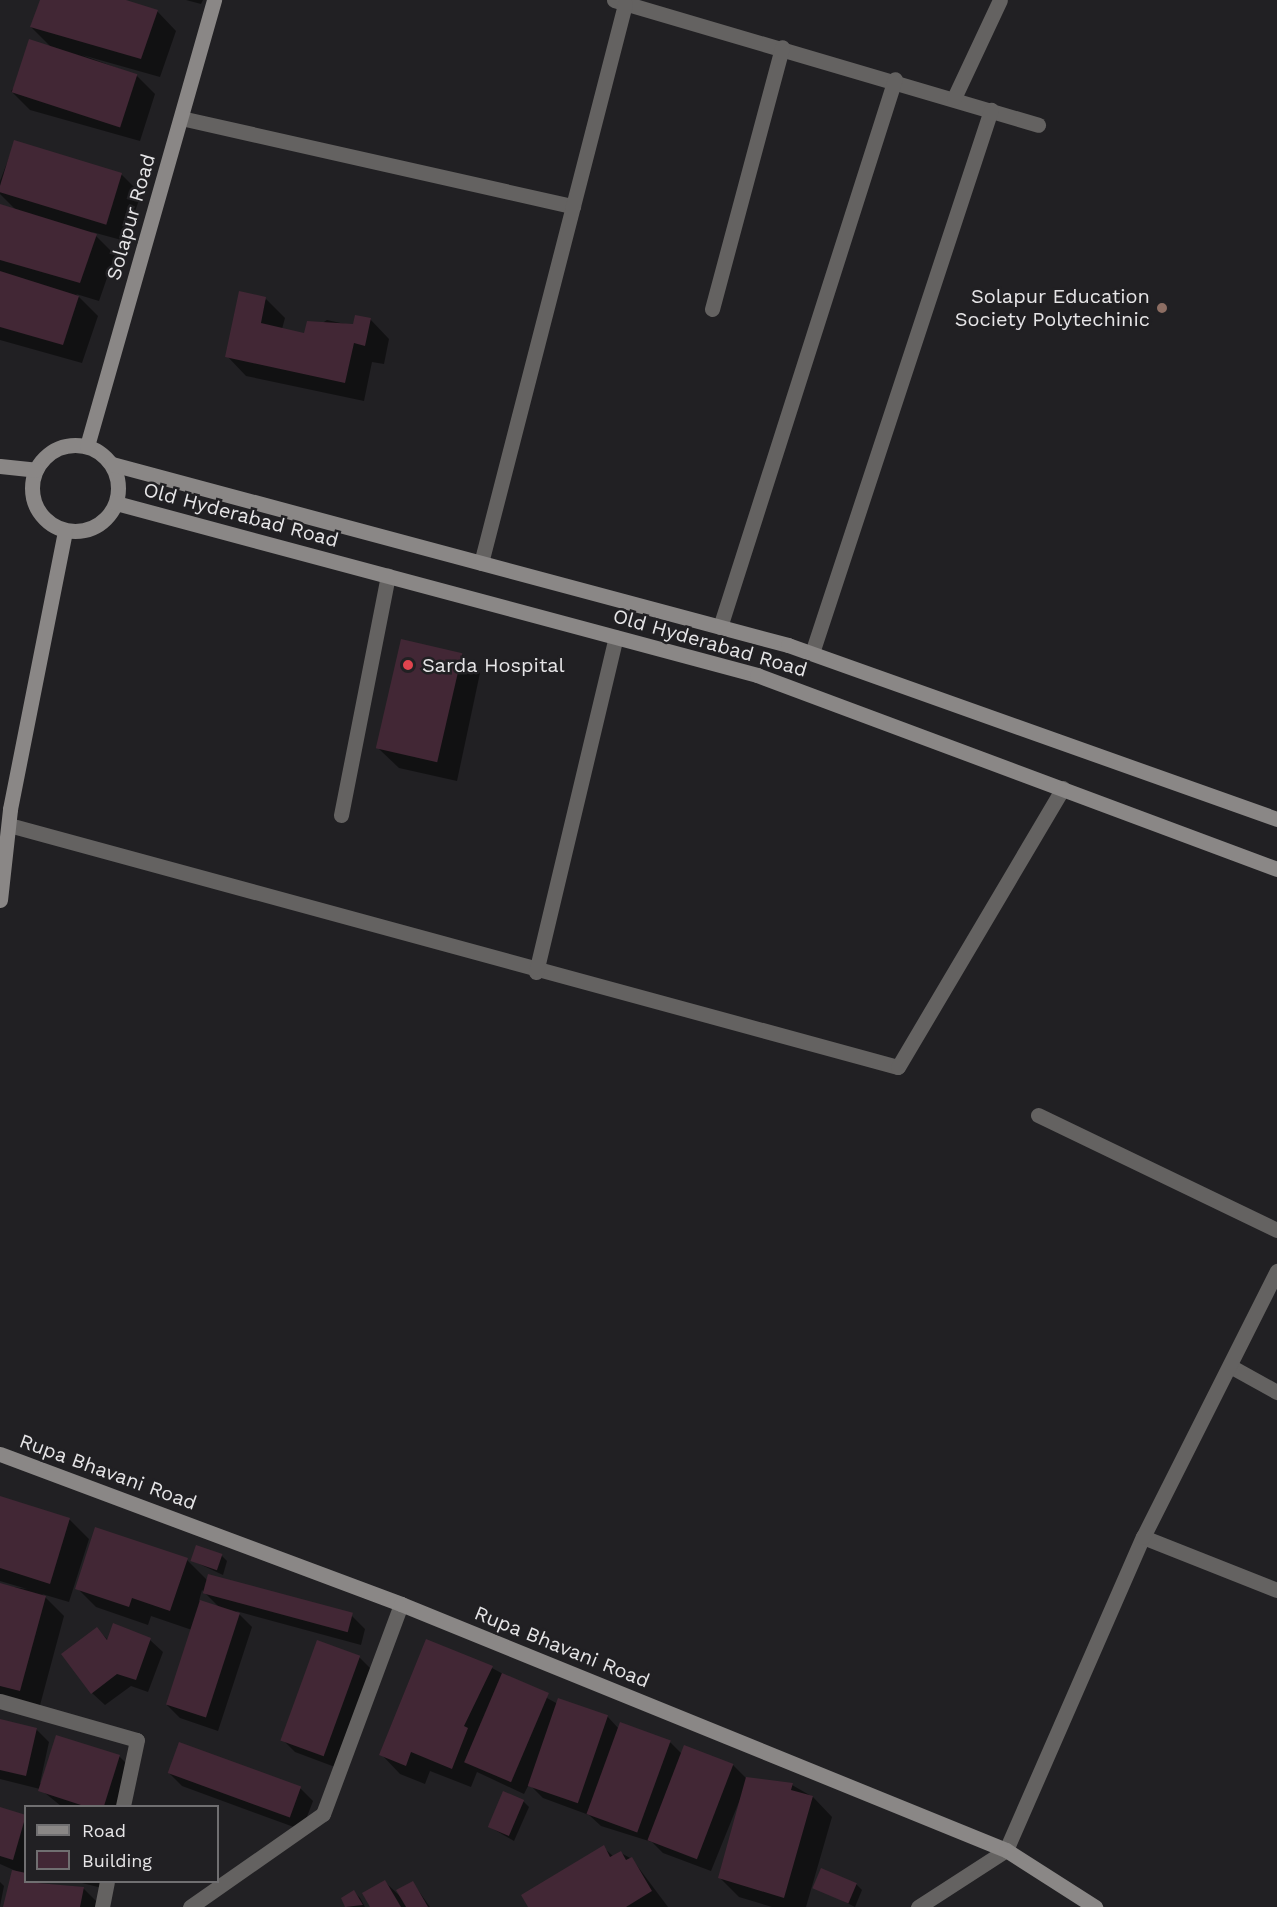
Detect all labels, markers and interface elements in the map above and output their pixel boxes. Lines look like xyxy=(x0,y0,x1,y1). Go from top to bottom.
street label: Solapur Road xyxy=(101,151,161,283)
place label: Solapur Education Society Polytechinic xyxy=(954,284,1150,331)
marker: Solapur Education Society Polytechinic xyxy=(1155,301,1169,315)
street label: Old Hyderabad Road xyxy=(141,477,341,553)
street label: Old Hyderabad Road xyxy=(610,604,810,682)
place label: Sarda Hospital xyxy=(422,653,565,677)
marker: Sarda Hospital xyxy=(399,656,417,674)
street label: Rupa Bhavani Road xyxy=(16,1429,200,1515)
street label: Rupa Bhavani Road xyxy=(471,1601,653,1693)
legend xyxy=(24,1805,219,1883)
text: Road xyxy=(82,1820,126,1841)
text: Building xyxy=(82,1850,152,1871)

